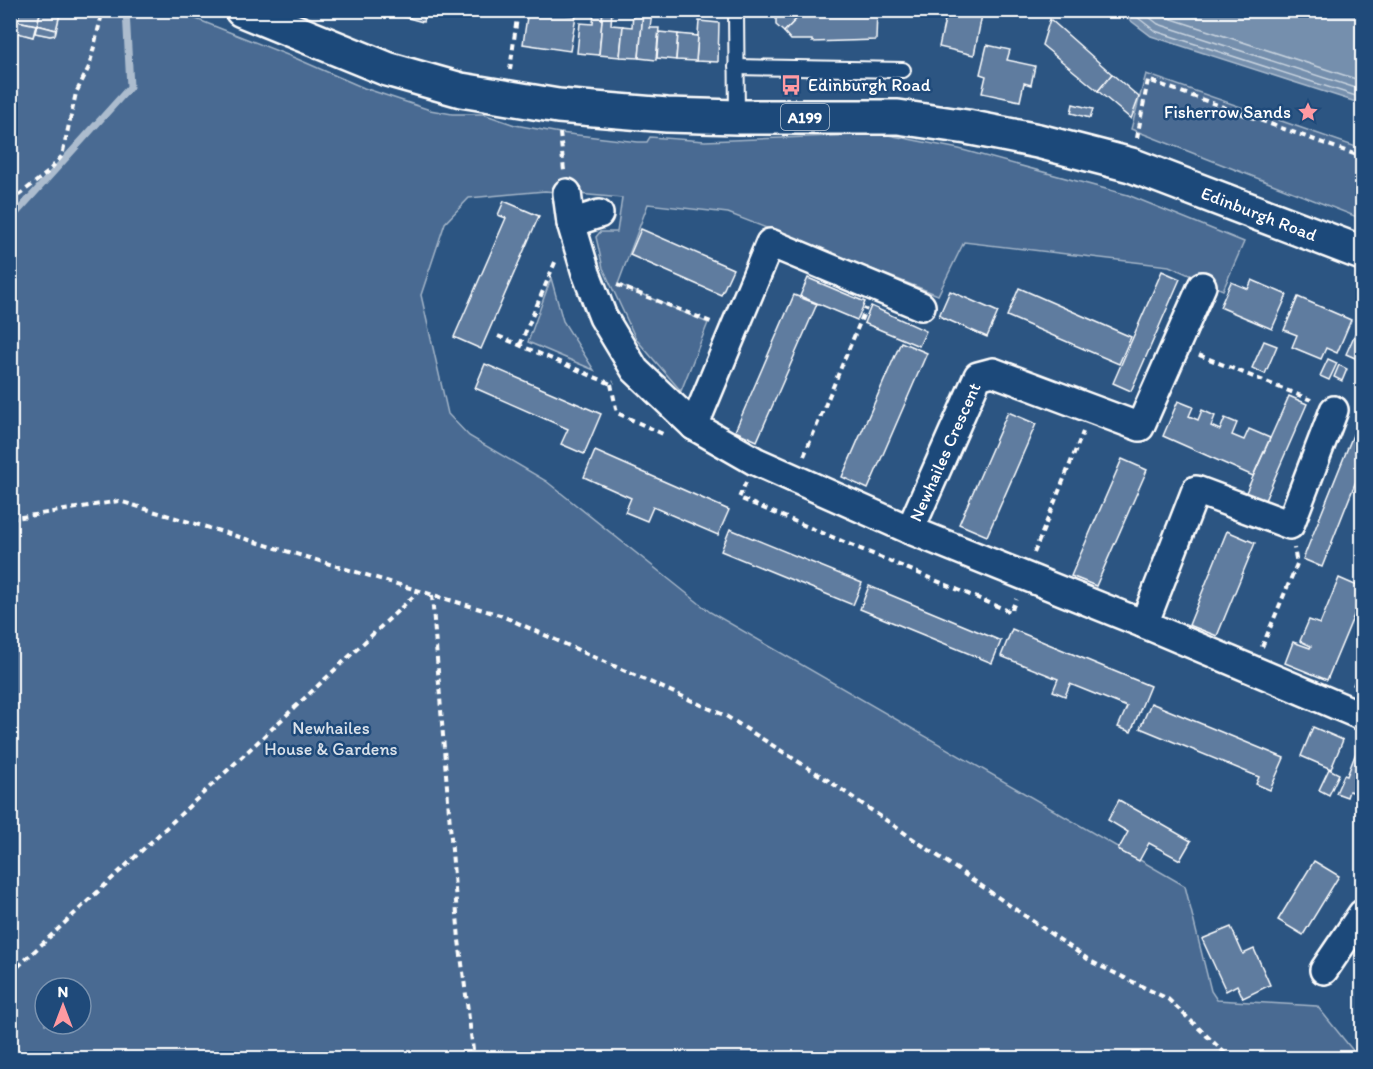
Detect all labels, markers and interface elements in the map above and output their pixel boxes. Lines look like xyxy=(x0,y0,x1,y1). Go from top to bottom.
bus stop icon: Edinburgh Road xyxy=(779,73,803,97)
place label: Edinburgh Road xyxy=(808,74,931,96)
place icon: Fisherrow Sands xyxy=(1296,100,1320,124)
place label: Fisherrow Sands xyxy=(1164,101,1291,123)
road number: A199 xyxy=(781,104,829,130)
street label: Edinburgh Road xyxy=(1198,182,1320,246)
street label: Newhailes Crescent xyxy=(904,379,986,525)
park label: Newhailes House & Gardens xyxy=(264,717,398,760)
north arrow xyxy=(33,976,93,1036)
text: N xyxy=(58,982,68,1001)

